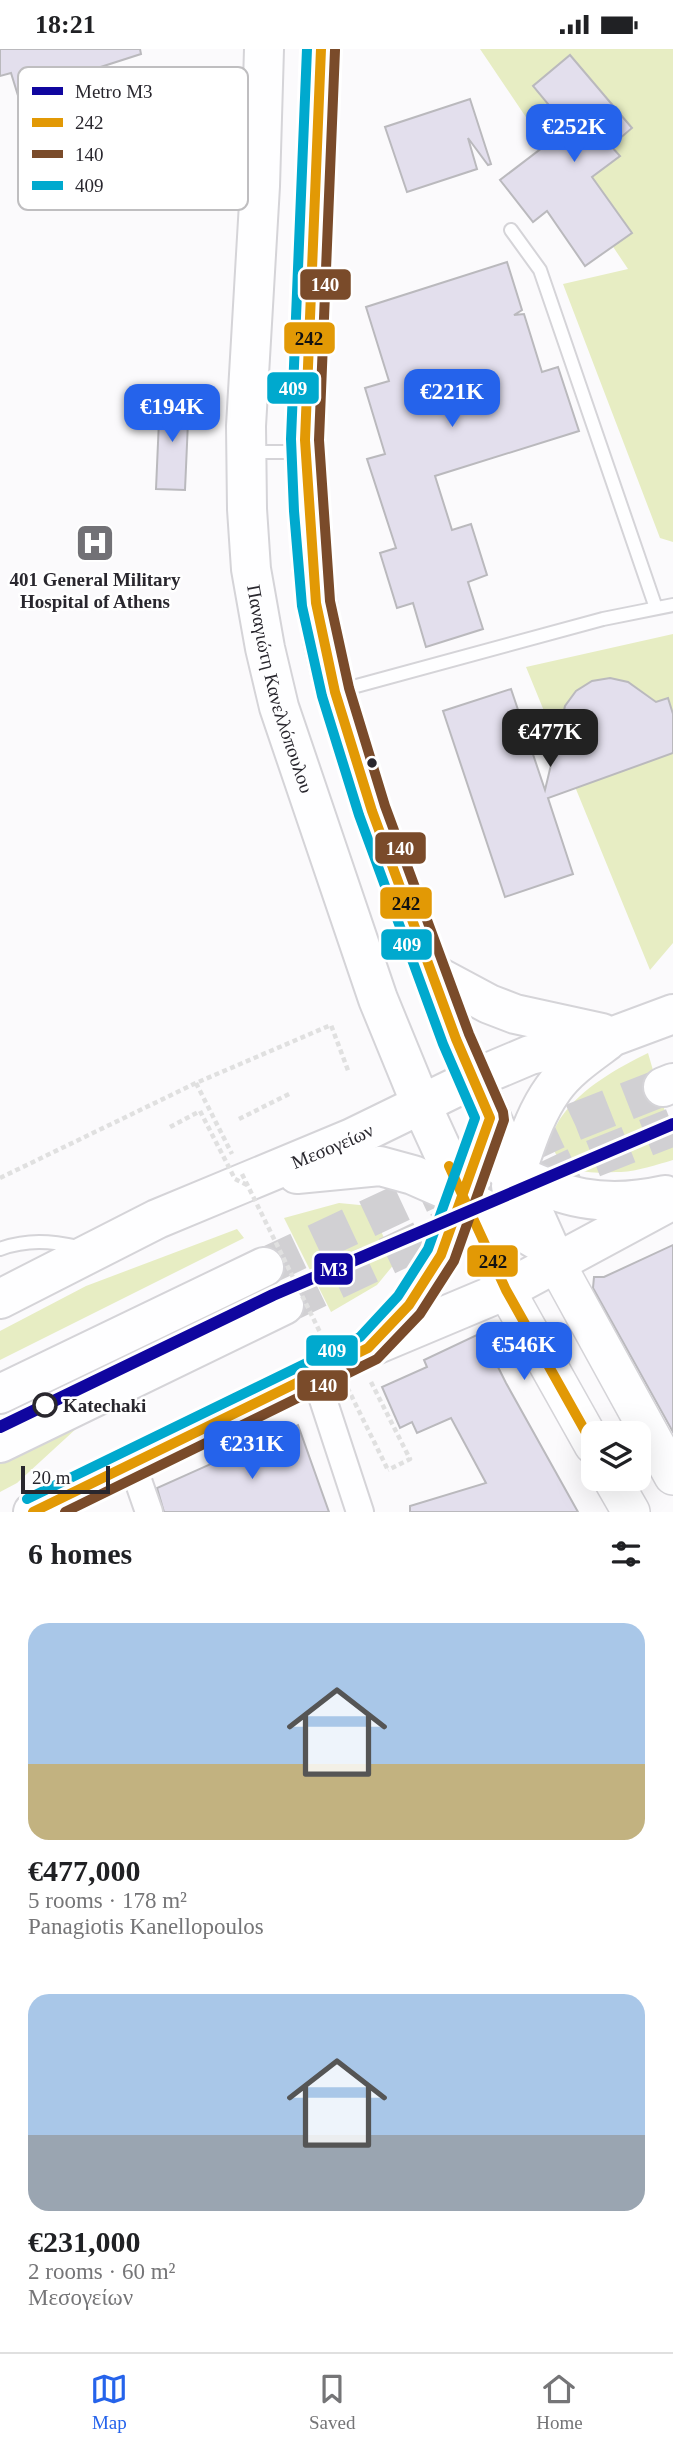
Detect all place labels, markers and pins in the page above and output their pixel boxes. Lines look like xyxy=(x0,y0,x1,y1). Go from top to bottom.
pin: €252K xyxy=(525,104,623,164)
pin: €221K xyxy=(403,369,501,429)
pin: €194K xyxy=(123,385,221,444)
hospital icon: 401 General Military Hospital of Athens xyxy=(74,522,116,564)
place label: 401 General Military Hospital of Athens xyxy=(10,569,181,612)
pin: €477K xyxy=(501,709,599,769)
unlabelled marker xyxy=(365,756,379,770)
pin: €546K xyxy=(475,1323,573,1382)
marker: Katechaki xyxy=(33,1393,57,1417)
place label: Katechaki xyxy=(63,1395,146,1416)
pin: €231K xyxy=(203,1421,301,1481)

